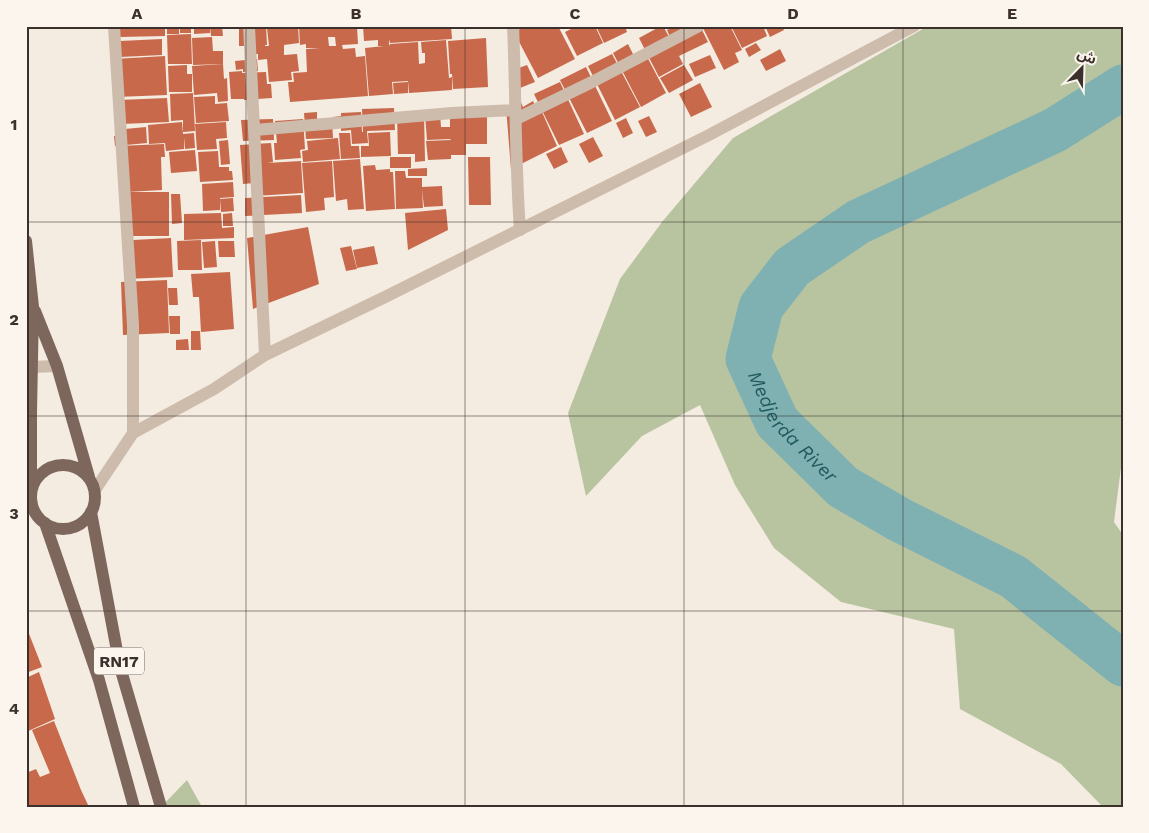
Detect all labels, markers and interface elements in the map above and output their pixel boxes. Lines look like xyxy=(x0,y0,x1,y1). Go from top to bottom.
text: A xyxy=(132,4,143,23)
text: B xyxy=(351,4,362,23)
text: C xyxy=(570,4,581,23)
text: D xyxy=(787,4,799,23)
text: E xyxy=(1007,4,1017,23)
north arrow xyxy=(1056,42,1106,92)
text: ش xyxy=(1075,45,1099,67)
text: 1 xyxy=(11,115,17,134)
text: 2 xyxy=(9,310,19,329)
water label: Medjerda River xyxy=(743,367,843,487)
text: 3 xyxy=(9,504,19,523)
road number: RN17 xyxy=(94,648,144,674)
text: 4 xyxy=(9,699,19,718)

